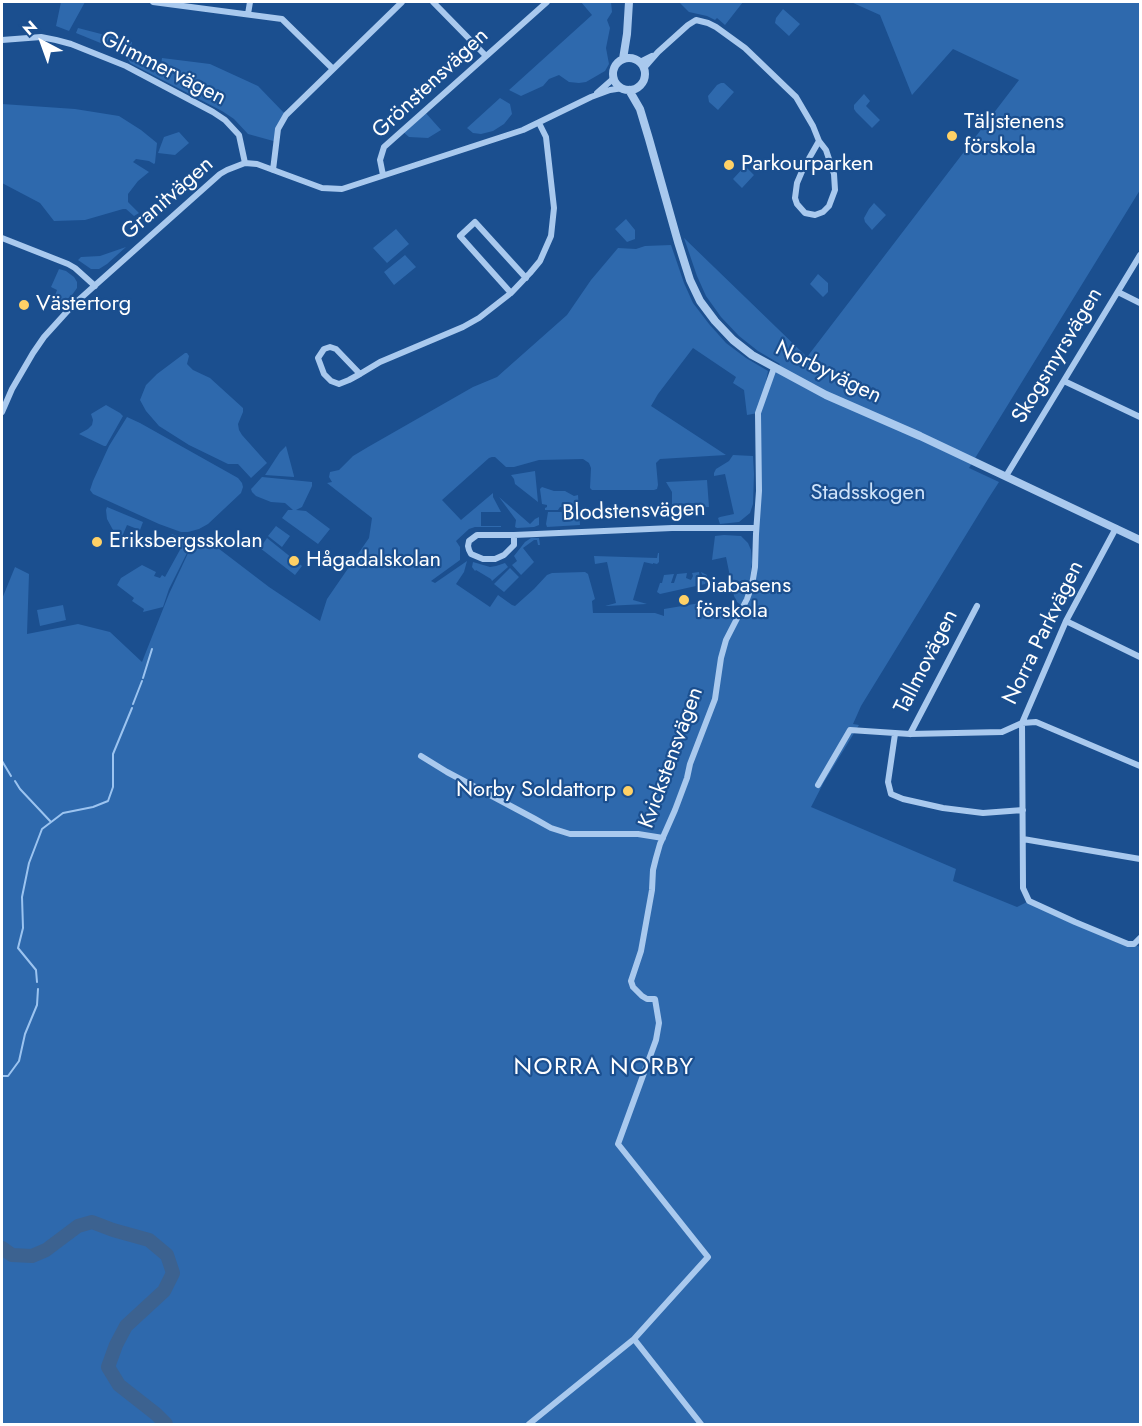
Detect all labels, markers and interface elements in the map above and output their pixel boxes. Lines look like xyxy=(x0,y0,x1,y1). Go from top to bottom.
north arrow xyxy=(12,12,72,72)
text: N xyxy=(18,15,42,41)
street label: Grönstensvägen xyxy=(367,23,495,145)
street label: Glimmervägen xyxy=(96,26,230,112)
place label: Täljstenens förskola xyxy=(964,110,1064,162)
marker: Täljstenens förskola xyxy=(945,129,959,143)
street label: Granitvägen xyxy=(117,152,219,246)
place label: Parkourparken xyxy=(741,152,874,178)
marker: Parkourparken xyxy=(722,158,736,172)
street label: Skogsmyrsvägen xyxy=(1007,283,1109,429)
place label: Västertorg xyxy=(36,292,131,318)
marker: Västertorg xyxy=(17,298,31,312)
street label: Norbyvägen xyxy=(771,336,885,410)
park label: Stadsskogen xyxy=(811,481,925,507)
street label: Blodstensvägen xyxy=(562,496,706,528)
place label: Eriksbergsskolan xyxy=(109,529,263,555)
marker: Eriksbergsskolan xyxy=(90,535,104,549)
place label: Hågadalskolan xyxy=(306,548,441,574)
marker: Hågadalskolan xyxy=(287,554,301,568)
street label: Norra Parkvägen xyxy=(998,557,1090,709)
place label: Diabasens förskola xyxy=(696,574,791,626)
marker: Diabasens förskola xyxy=(677,593,691,607)
street label: Tallmovägen xyxy=(890,606,964,718)
street label: Kvickstensvägen xyxy=(634,684,710,832)
place label: Norby Soldattorp xyxy=(456,778,616,804)
marker: Norby Soldattorp xyxy=(621,784,635,798)
district label: NORRA NORBY xyxy=(513,1054,695,1082)

